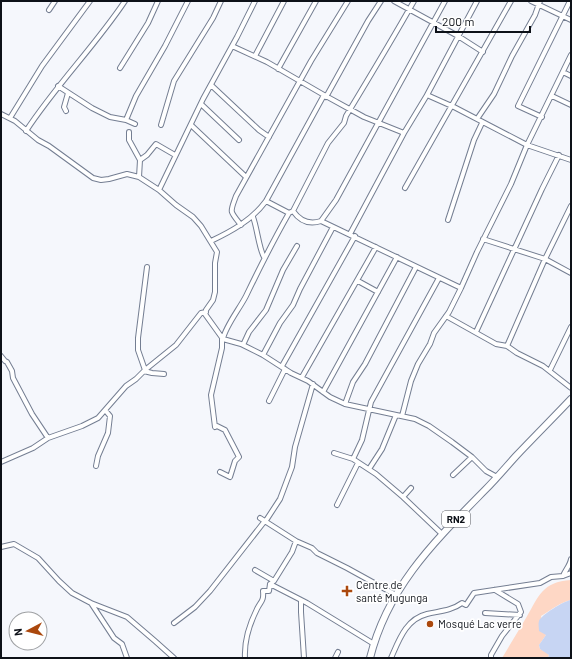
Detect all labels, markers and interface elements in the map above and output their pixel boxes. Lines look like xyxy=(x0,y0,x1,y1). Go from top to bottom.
scale bar xyxy=(436,8,530,34)
text: 200 m xyxy=(442,14,474,28)
road number: RN2 xyxy=(442,511,470,527)
place label: Centre de santé Mugunga xyxy=(356,578,428,604)
marker: Centre de santé Mugunga xyxy=(341,585,353,597)
north arrow xyxy=(8,611,48,651)
place label: Mosqué Lac verre xyxy=(438,617,522,630)
marker: Mosqué Lac verre xyxy=(425,619,435,629)
text: N xyxy=(11,628,24,637)

